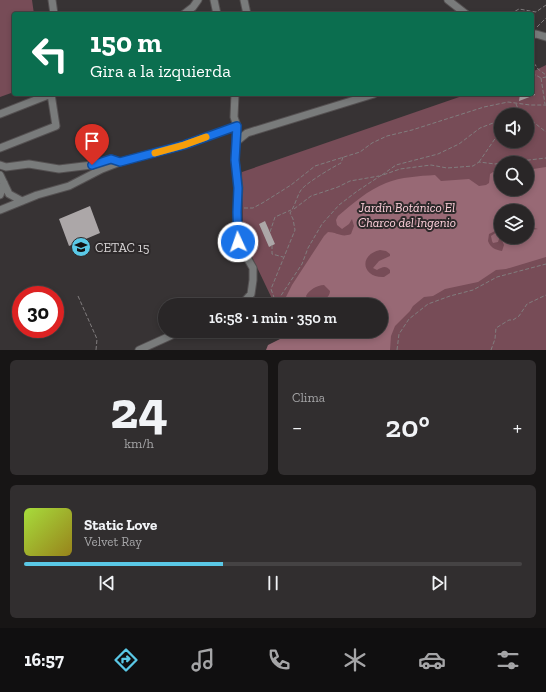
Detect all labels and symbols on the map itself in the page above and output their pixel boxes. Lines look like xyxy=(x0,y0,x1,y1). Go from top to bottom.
pin xyxy=(75,124,109,165)
park label: Jardín Botánico El Charco del Ingenio xyxy=(358,200,456,230)
position arrow xyxy=(217,221,259,263)
school or university icon: CETAC 15 xyxy=(70,236,92,258)
place label: CETAC 15 xyxy=(95,240,150,255)
speed limit sign: 30 xyxy=(12,286,64,338)

